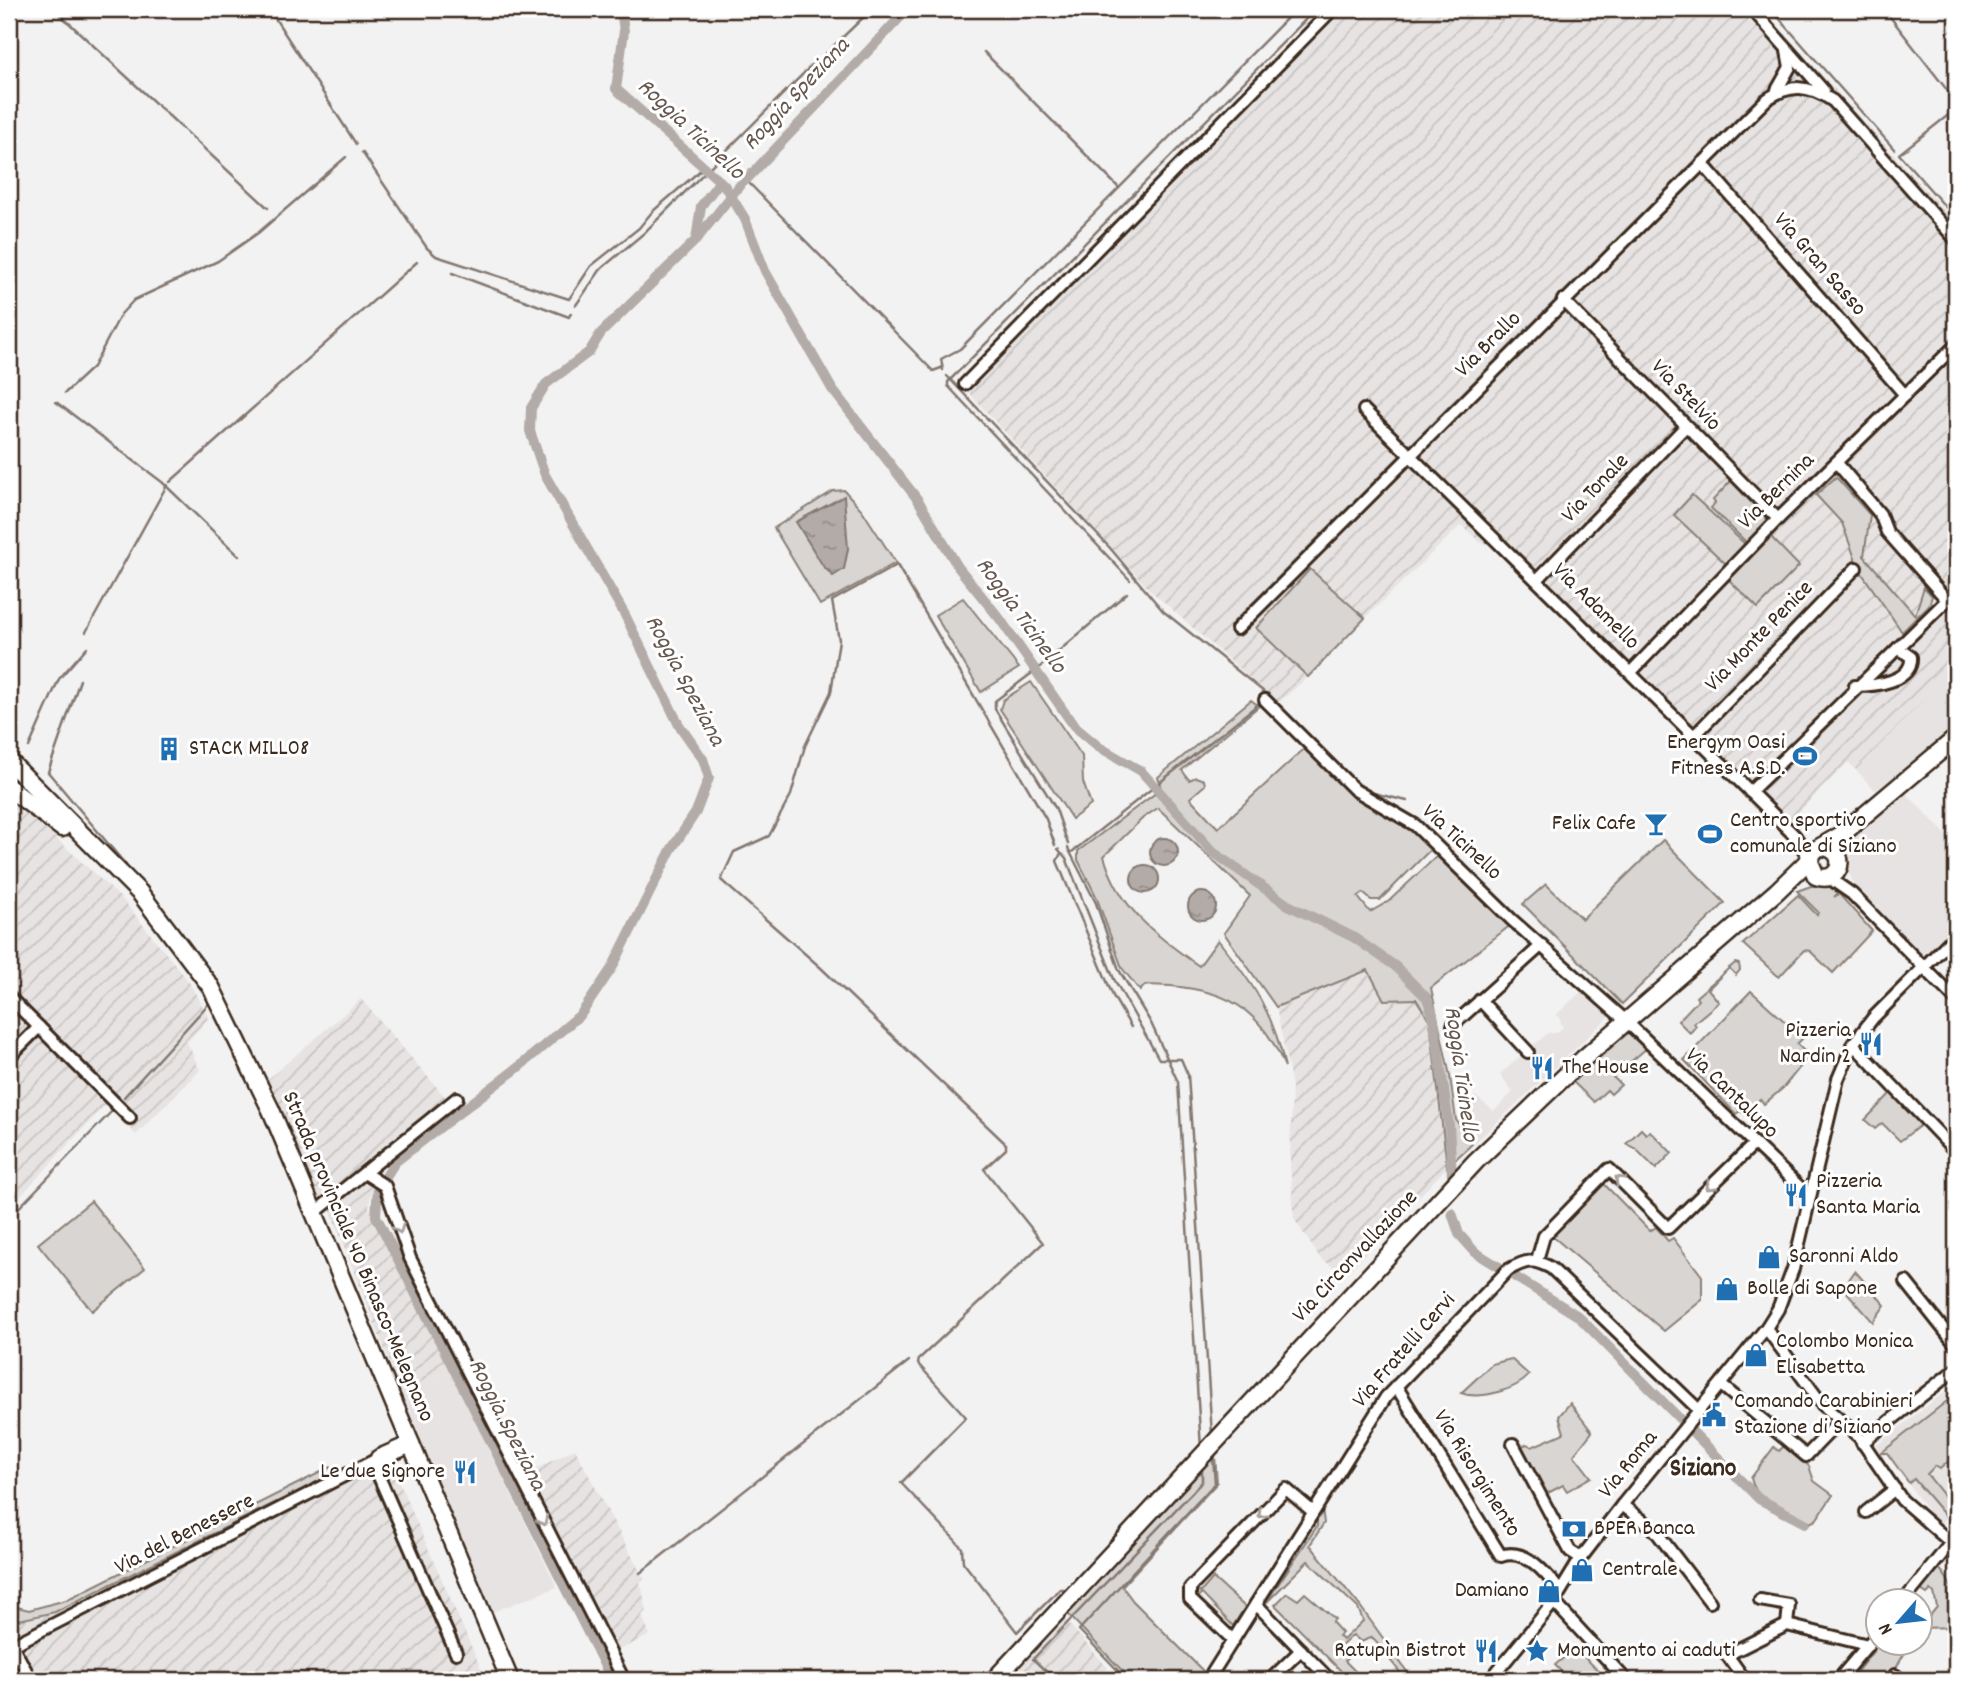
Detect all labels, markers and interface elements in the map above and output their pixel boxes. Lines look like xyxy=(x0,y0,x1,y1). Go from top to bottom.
water label: Roggia Speziana xyxy=(736,30,860,159)
water label: Roggia Ticinello xyxy=(629,71,752,190)
street label: Via Gran Sasso xyxy=(1764,206,1874,324)
street label: Via Brallo xyxy=(1448,304,1530,386)
street label: Via Stelvio xyxy=(1642,352,1728,440)
street label: Via Bernina xyxy=(1731,445,1824,538)
street label: Via Tonale xyxy=(1554,447,1638,531)
water label: Roggia Ticinello xyxy=(966,551,1075,682)
street label: Via Adamello xyxy=(1544,556,1646,658)
street label: Via Monte Penice xyxy=(1698,574,1822,700)
water label: Roggia Speziana xyxy=(635,610,734,754)
place label: Energym Oasi Fitness A.S.D. xyxy=(1667,727,1785,786)
place label: STACK MILL08 xyxy=(189,733,309,766)
building icon: STACK MILL08 xyxy=(155,735,183,763)
sports icon: Energym Oasi Fitness A.S.D. xyxy=(1791,742,1819,770)
street label: Via Ticinello xyxy=(1413,797,1509,889)
place label: Centro sportivo comunale di Siziano xyxy=(1730,805,1897,864)
place label: Felix Cafe xyxy=(1552,808,1636,841)
bar icon: Felix Cafe xyxy=(1642,810,1670,838)
sports icon: Centro sportivo comunale di Siziano xyxy=(1696,820,1724,848)
water label: Roggia Ticinello xyxy=(1434,1004,1487,1145)
place label: Pizzeria Nardin 2 xyxy=(1779,1015,1852,1074)
restaurant icon: Pizzeria Nardin 2 xyxy=(1857,1030,1885,1058)
street label: Via Cantalupo xyxy=(1677,1041,1785,1147)
place label: The House xyxy=(1562,1052,1649,1085)
restaurant icon: The House xyxy=(1528,1054,1556,1082)
street label: Strada provinciale 40 Binasco-Melegnano xyxy=(272,1087,442,1427)
place label: Pizzeria Santa Maria xyxy=(1816,1166,1921,1225)
one-way arrow xyxy=(1615,1175,1628,1188)
one-way arrow xyxy=(1705,1178,1718,1191)
restaurant icon: Pizzeria Santa Maria xyxy=(1782,1181,1810,1209)
street label: Via Circonvallazione xyxy=(1285,1183,1427,1331)
one-way arrow xyxy=(391,1222,405,1234)
place label: Saronni Aldo xyxy=(1789,1241,1898,1274)
shop icon: Saronni Aldo xyxy=(1755,1243,1783,1271)
place label: Bolle di Sapone xyxy=(1747,1273,1877,1306)
shop icon: Bolle di Sapone xyxy=(1713,1275,1741,1303)
street label: Via Fratelli Cervi xyxy=(1345,1286,1465,1416)
place label: Colombo Monica Elisabetta xyxy=(1776,1326,1914,1385)
shop icon: Colombo Monica Elisabetta xyxy=(1742,1341,1770,1369)
water label: Roggia Speziana xyxy=(458,1353,555,1498)
place label: Comando Carabinieri Stazione di Siziano xyxy=(1734,1386,1912,1445)
public building icon: Comando Carabinieri Stazione di Siziano xyxy=(1700,1401,1728,1429)
street label: Via Risorgimento xyxy=(1424,1404,1528,1544)
street label: Via Roma xyxy=(1591,1423,1668,1506)
district label: Siziano xyxy=(1670,1451,1737,1488)
place label: Le due Signore xyxy=(320,1456,445,1489)
restaurant icon: Le due Signore xyxy=(451,1458,479,1486)
street label: Via del Benessere xyxy=(109,1486,261,1584)
one-way arrow xyxy=(1257,1506,1270,1519)
one-way arrow xyxy=(535,1513,549,1526)
place label: BPER Banca xyxy=(1594,1513,1696,1546)
bank icon: BPER Banca xyxy=(1560,1515,1588,1543)
place label: Centrale xyxy=(1602,1554,1678,1587)
shop icon: Centrale xyxy=(1568,1556,1596,1584)
place label: Damiano xyxy=(1455,1575,1529,1608)
shop icon: Damiano xyxy=(1535,1577,1563,1605)
north arrow xyxy=(1864,1588,1934,1658)
text: N xyxy=(1873,1618,1901,1639)
place label: Ratupìn Bistrot xyxy=(1334,1635,1466,1668)
place label: Monumento ai caduti xyxy=(1557,1635,1735,1668)
restaurant icon: Ratupìn Bistrot xyxy=(1472,1637,1500,1665)
place icon: Monumento ai caduti xyxy=(1523,1637,1551,1665)

